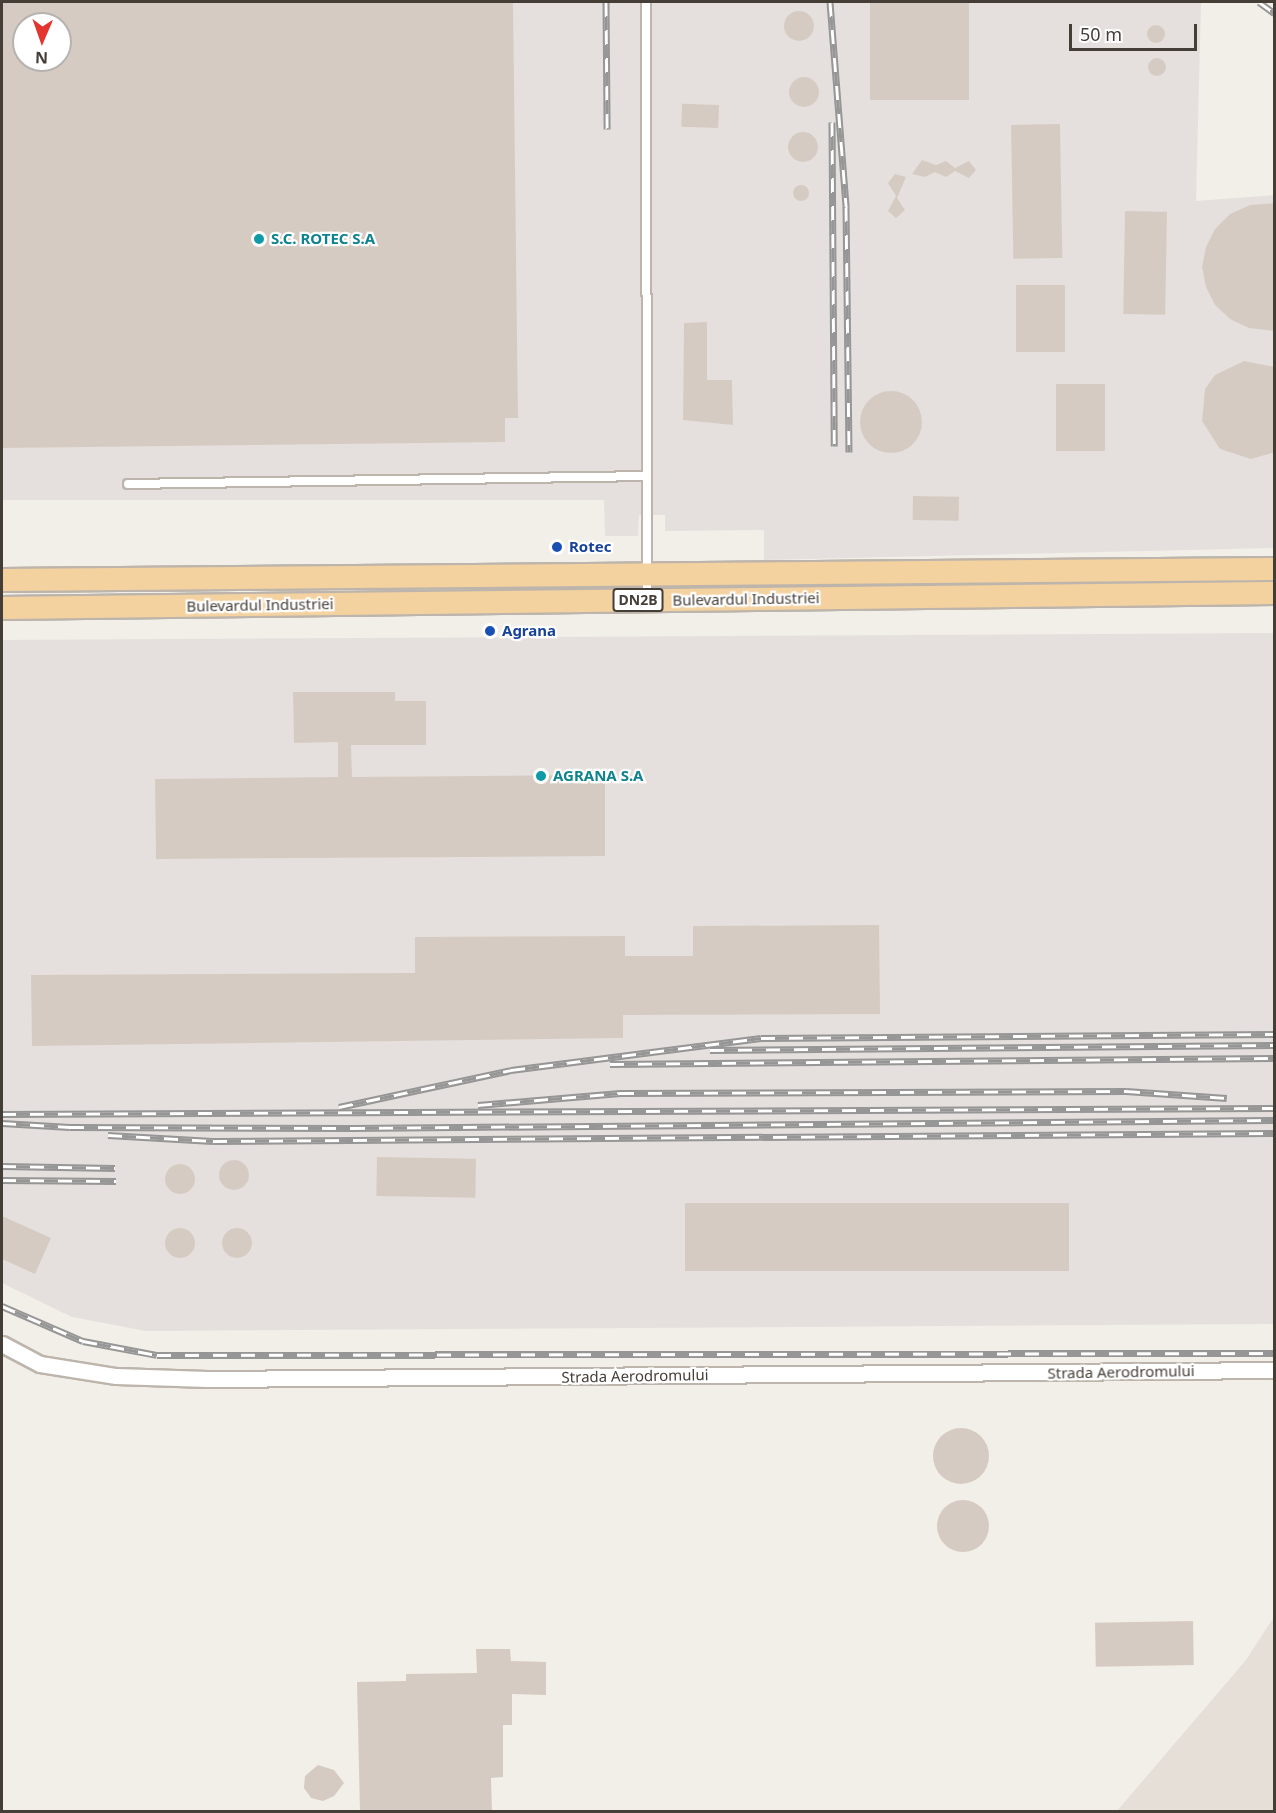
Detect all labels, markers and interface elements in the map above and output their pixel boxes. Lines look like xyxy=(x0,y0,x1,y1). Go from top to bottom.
north arrow xyxy=(12,12,72,72)
scale bar xyxy=(1072,12,1200,50)
text: 50 m xyxy=(1080,22,1122,46)
text: N xyxy=(35,47,48,69)
place label: S.C. ROTEC S.A xyxy=(271,230,375,248)
marker: S.C. ROTEC S.A xyxy=(252,232,266,246)
place label: Rotec xyxy=(569,538,611,556)
marker: Rotec xyxy=(550,540,564,554)
road number: DN2B xyxy=(612,589,664,611)
street label: Bulevardul Industriei xyxy=(672,589,820,609)
street label: Bulevardul Industriei xyxy=(186,595,334,615)
place label: Agrana xyxy=(502,622,556,640)
marker: Agrana xyxy=(483,624,497,638)
place label: AGRANA S.A xyxy=(553,767,643,785)
marker: AGRANA S.A xyxy=(534,769,548,783)
street label: Strada Aerodromului xyxy=(1047,1362,1195,1382)
street label: Strada Aerodromului xyxy=(561,1366,709,1386)

